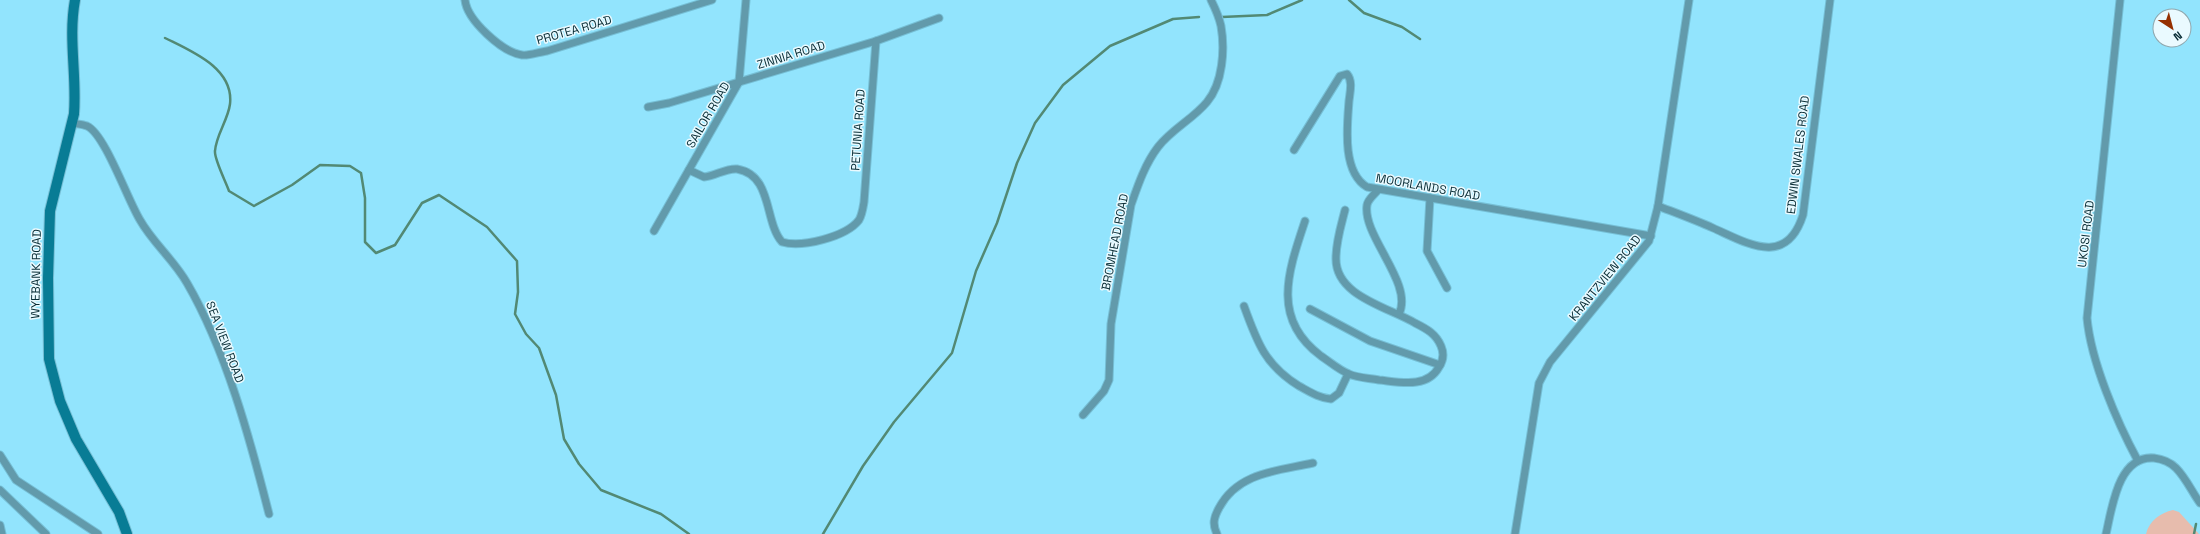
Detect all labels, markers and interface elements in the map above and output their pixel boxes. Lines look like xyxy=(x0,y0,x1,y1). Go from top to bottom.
north arrow xyxy=(2152,8,2192,48)
street label: PROTEA ROAD xyxy=(534,12,614,48)
text: N xyxy=(2171,28,2185,44)
street label: ZINNIA ROAD xyxy=(755,37,827,73)
street label: SAILOR ROAD xyxy=(683,79,733,151)
street label: PETUNIA ROAD xyxy=(847,89,869,171)
street label: EDWIN SWALES ROAD xyxy=(1783,95,1813,215)
street label: MOORLANDS ROAD xyxy=(1375,170,1481,204)
street label: BROMHEAD ROAD xyxy=(1098,192,1132,292)
street label: UKOSI ROAD xyxy=(2074,200,2098,268)
street label: WYEBANK ROAD xyxy=(27,229,45,319)
street label: KRANTZVIEW ROAD xyxy=(1565,232,1645,324)
street label: SEA VIEW ROAD xyxy=(202,299,248,385)

